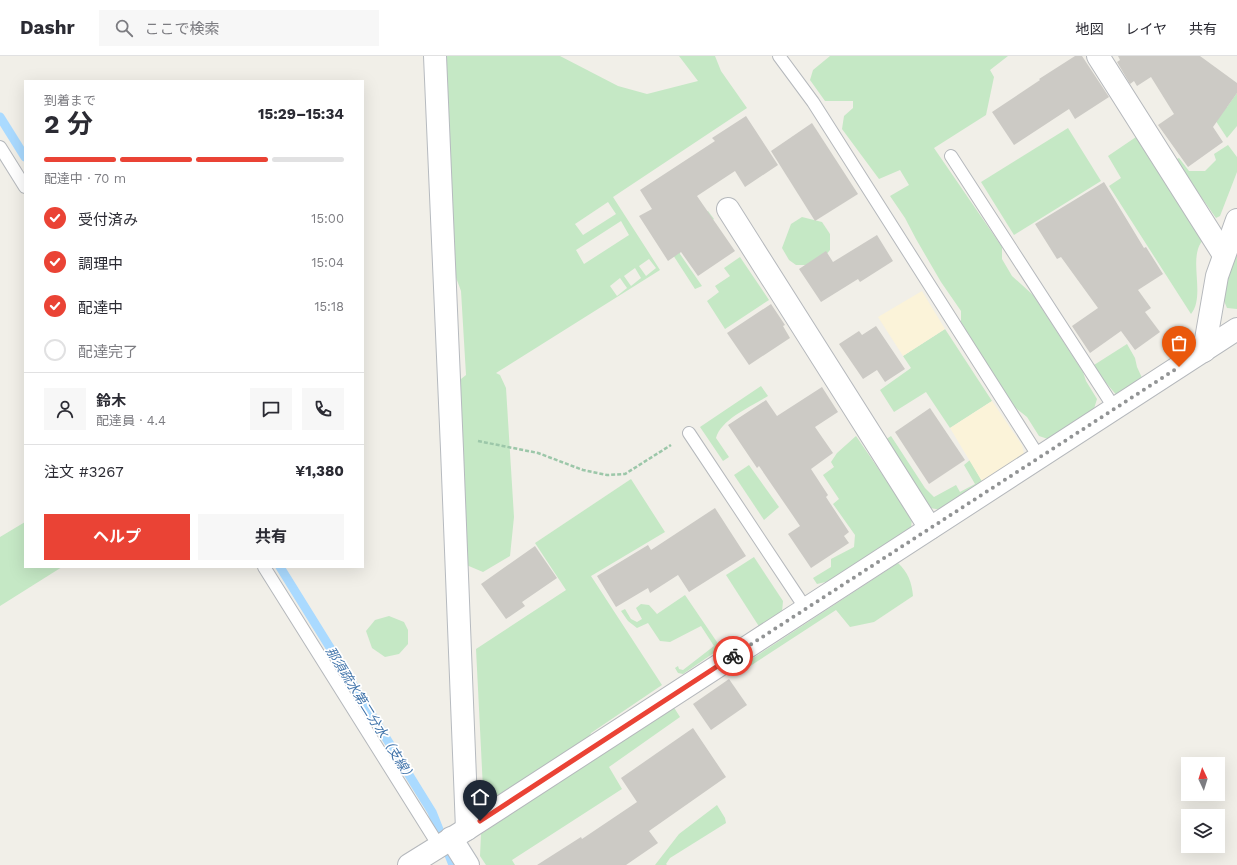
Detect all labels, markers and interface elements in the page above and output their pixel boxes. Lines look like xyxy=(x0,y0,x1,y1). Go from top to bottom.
search box xyxy=(99,10,379,46)
text: Dashr xyxy=(20,16,75,39)
icon: search xyxy=(113,17,135,39)
text: ここで検索 xyxy=(145,20,220,38)
text: 地図 xyxy=(1075,21,1103,37)
text: レイヤ xyxy=(1125,21,1167,37)
text: 共有 xyxy=(1189,21,1217,37)
text: 到着まで xyxy=(44,93,96,108)
text: 15:29–15:34 xyxy=(258,105,344,123)
text: 2 分 xyxy=(44,109,93,139)
text: 配達中 · 70 m xyxy=(44,171,126,186)
icon: check xyxy=(44,207,66,229)
text: 受付済み xyxy=(78,211,138,229)
text: 15:00 xyxy=(311,211,344,226)
icon: check xyxy=(44,251,66,273)
text: 調理中 xyxy=(78,255,123,273)
text: 15:04 xyxy=(311,255,344,270)
icon: check xyxy=(44,295,66,317)
text: 配達中 xyxy=(78,299,123,317)
text: 15:18 xyxy=(314,299,344,314)
pin xyxy=(1162,326,1196,367)
icon: bag xyxy=(1168,332,1190,354)
text: 配達完了 xyxy=(78,343,138,361)
button: person xyxy=(44,388,86,430)
button: chat xyxy=(250,388,292,430)
button: phone xyxy=(302,388,344,430)
text: 鈴木 xyxy=(96,392,126,410)
text: 配達員 · 4.4 xyxy=(96,413,166,428)
text: ¥1,380 xyxy=(295,462,344,480)
text: 注文 #3267 xyxy=(44,463,124,481)
button: ヘルプ xyxy=(44,514,190,560)
button: 共有 xyxy=(198,514,344,560)
courier xyxy=(713,636,753,676)
water label: 那須疏水第二分水（支線） xyxy=(323,644,418,784)
icon: bike xyxy=(722,645,744,667)
north arrow xyxy=(1181,757,1225,801)
map controls xyxy=(1181,757,1225,853)
pin xyxy=(463,780,497,821)
icon: home xyxy=(469,786,491,808)
button: layers xyxy=(1181,809,1225,853)

